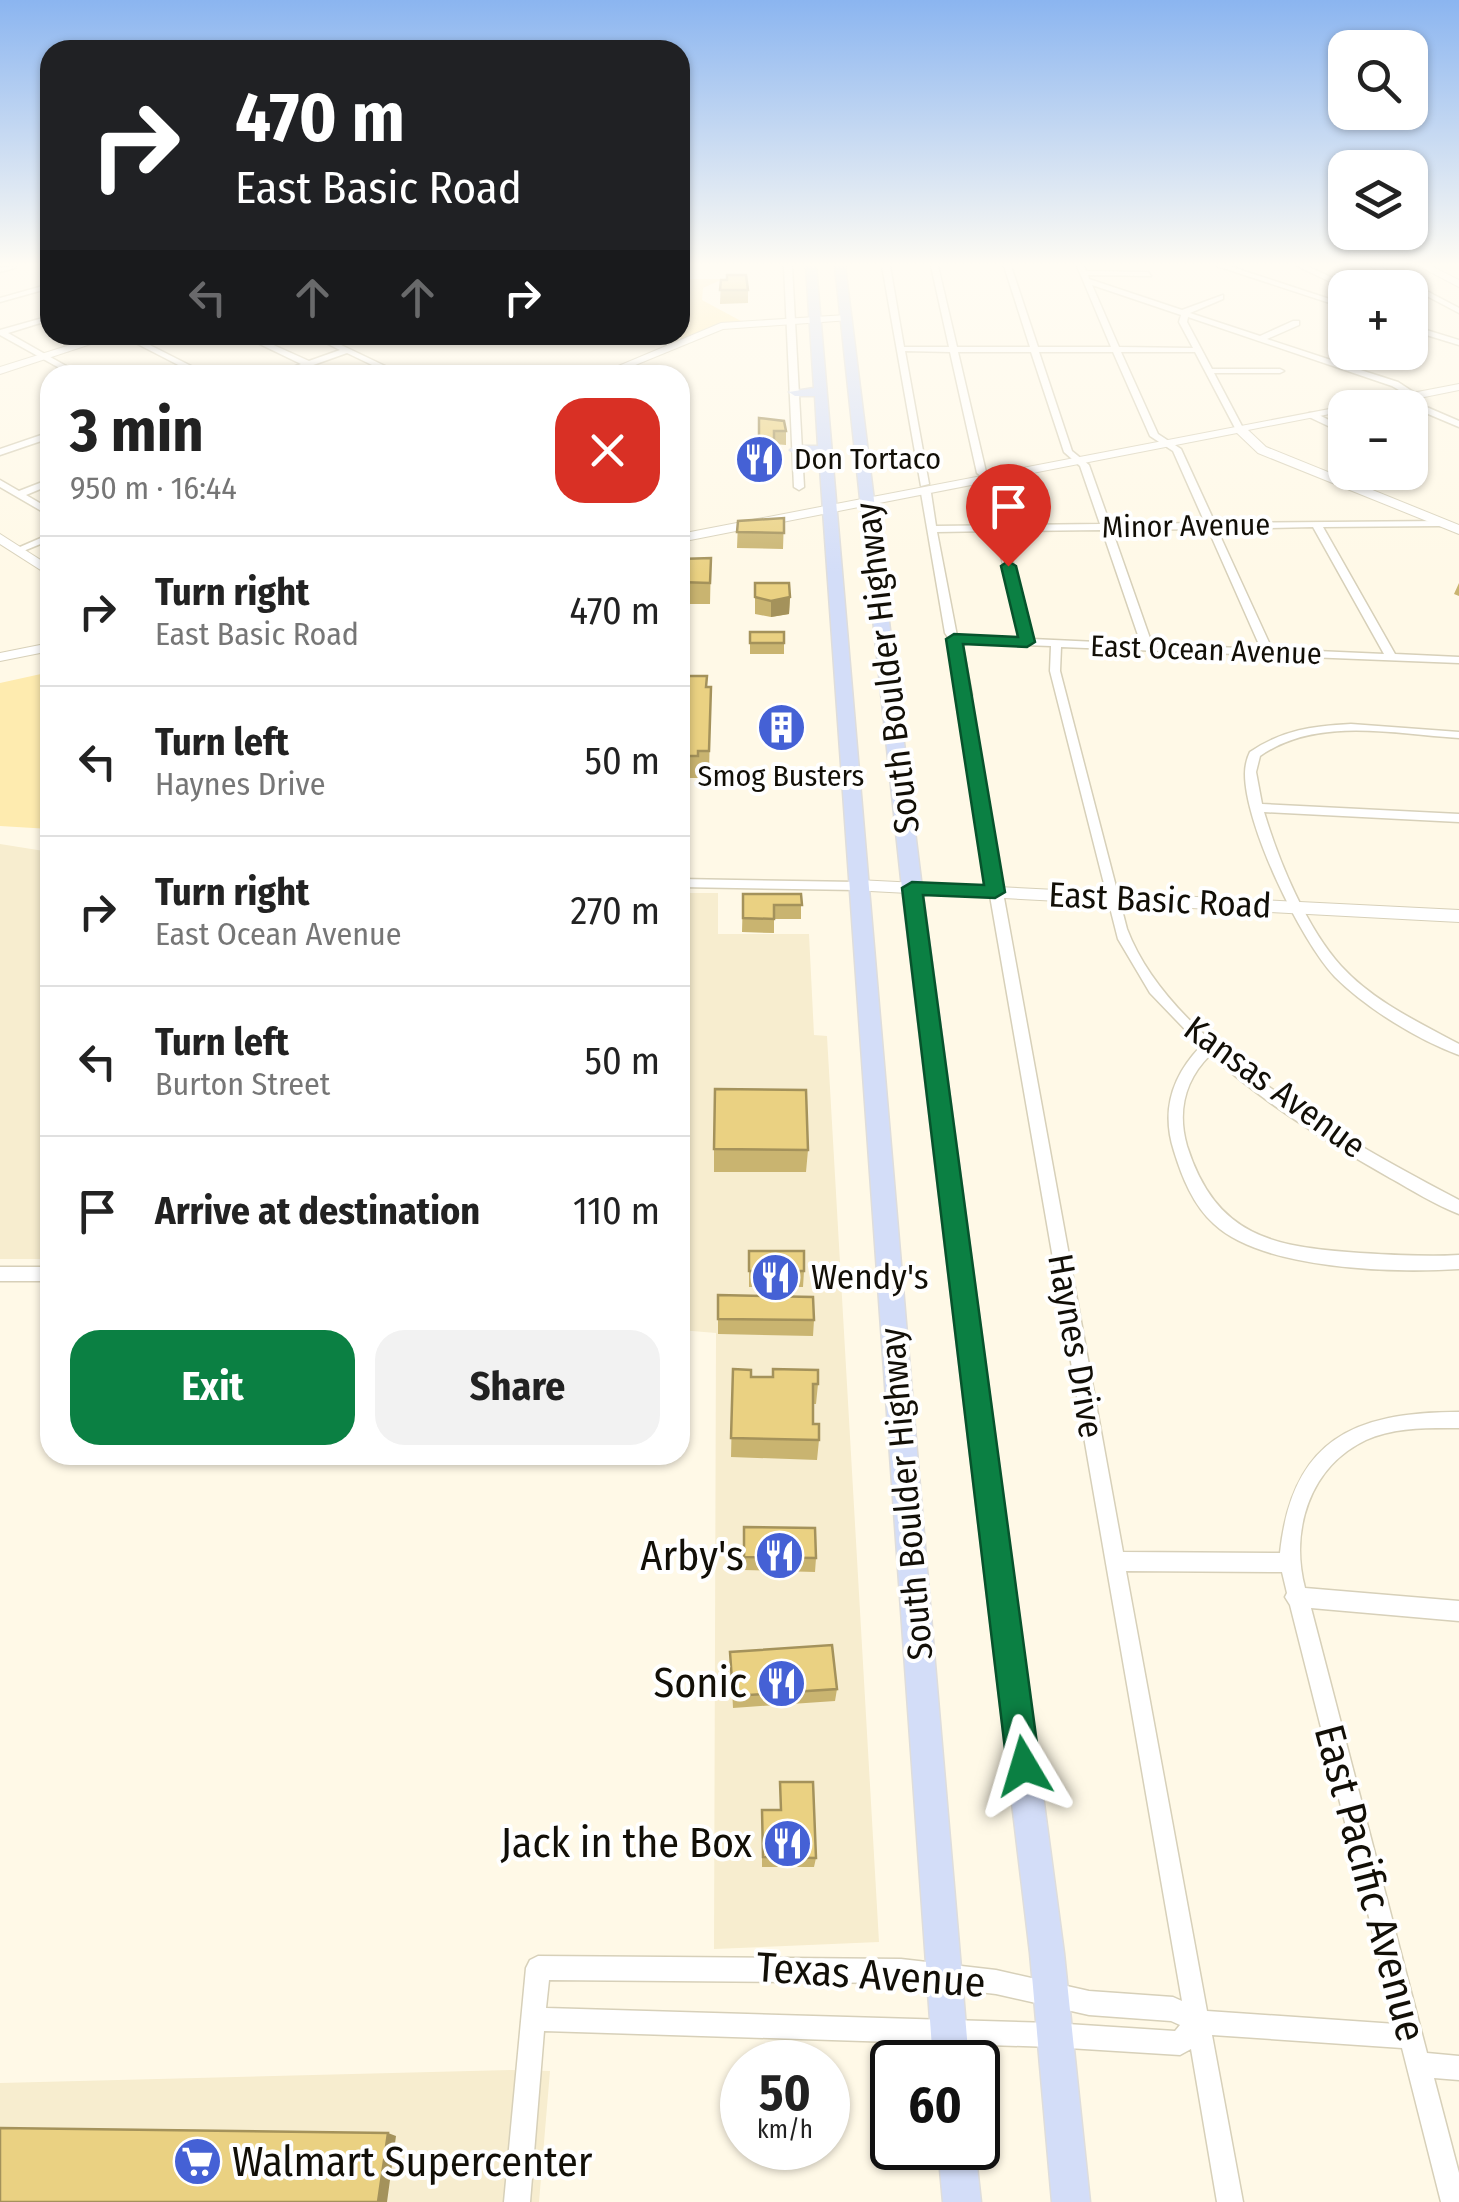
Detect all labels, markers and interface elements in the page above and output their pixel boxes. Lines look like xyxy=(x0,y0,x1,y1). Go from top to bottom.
map controls xyxy=(1328,30,1428,490)
button: search xyxy=(1328,30,1428,130)
text: 470 m xyxy=(235,76,405,160)
icon: right xyxy=(70,80,200,210)
button: layers xyxy=(1328,150,1428,250)
text: East Basic Road xyxy=(235,161,522,215)
icon: left xyxy=(180,270,235,325)
icon: ahead xyxy=(285,270,340,325)
icon: ahead xyxy=(390,270,445,325)
icon: right xyxy=(495,270,550,325)
button: + xyxy=(1328,270,1428,370)
button: − xyxy=(1328,390,1428,490)
text: 3 min xyxy=(70,395,204,467)
button: close xyxy=(555,398,660,503)
restaurant icon: Don Tortaco xyxy=(733,433,785,485)
place label: Don Tortaco xyxy=(794,441,941,477)
pin xyxy=(966,464,1051,567)
text: 950 m · 16:44 xyxy=(70,469,237,507)
icon: arrive xyxy=(981,479,1036,534)
street label: South Boulder Highway xyxy=(846,500,928,836)
street label: Minor Avenue xyxy=(1102,507,1270,545)
text: Turn right xyxy=(155,569,309,615)
icon: right xyxy=(70,584,125,639)
text: 470 m xyxy=(569,588,660,634)
text: East Basic Road xyxy=(155,615,359,653)
street label: East Ocean Avenue xyxy=(1090,628,1322,672)
building icon: Smog Busters xyxy=(755,701,807,753)
text: Turn left xyxy=(155,719,289,765)
icon: left xyxy=(70,734,125,789)
text: 50 m xyxy=(585,738,660,784)
place label: Smog Busters xyxy=(698,758,864,794)
text: Haynes Drive xyxy=(155,765,325,803)
text: Turn right xyxy=(155,869,309,915)
street label: East Basic Road xyxy=(1048,873,1272,927)
icon: right xyxy=(70,884,125,939)
text: 270 m xyxy=(571,888,660,934)
text: East Ocean Avenue xyxy=(155,915,402,953)
street label: Kansas Avenue xyxy=(1176,1007,1374,1167)
text: Turn left xyxy=(155,1019,289,1065)
icon: left xyxy=(70,1034,125,1089)
text: 50 m xyxy=(585,1038,660,1084)
text: Burton Street xyxy=(155,1065,330,1103)
icon: arrive xyxy=(70,1184,125,1239)
text: Arrive at destination xyxy=(155,1188,480,1234)
text: 110 m xyxy=(573,1188,660,1234)
restaurant icon: Wendy's xyxy=(750,1251,802,1303)
street label: Haynes Drive xyxy=(1039,1251,1113,1441)
place label: Wendy's xyxy=(811,1256,929,1298)
street label: South Boulder Highway xyxy=(871,1326,941,1662)
button: Exit xyxy=(70,1330,355,1445)
button: Share xyxy=(375,1330,660,1445)
restaurant icon: Arby's xyxy=(753,1530,805,1582)
place label: Arby's xyxy=(640,1531,744,1581)
restaurant icon: Sonic xyxy=(756,1657,808,1709)
place label: Sonic xyxy=(653,1658,747,1708)
position arrow xyxy=(972,1714,1076,1818)
street label: East Pacific Avenue xyxy=(1304,1719,1436,2047)
restaurant icon: Jack in the Box xyxy=(761,1817,813,1869)
place label: Jack in the Box xyxy=(500,1818,753,1868)
street label: Texas Avenue xyxy=(755,1942,987,2008)
speed limit sign: 60 xyxy=(870,2040,1000,2170)
text: 50 xyxy=(759,2063,811,2123)
text: km/h xyxy=(757,2115,813,2145)
supermarket icon: Walmart Supercenter xyxy=(171,2136,223,2188)
place label: Walmart Supercenter xyxy=(232,2137,593,2187)

